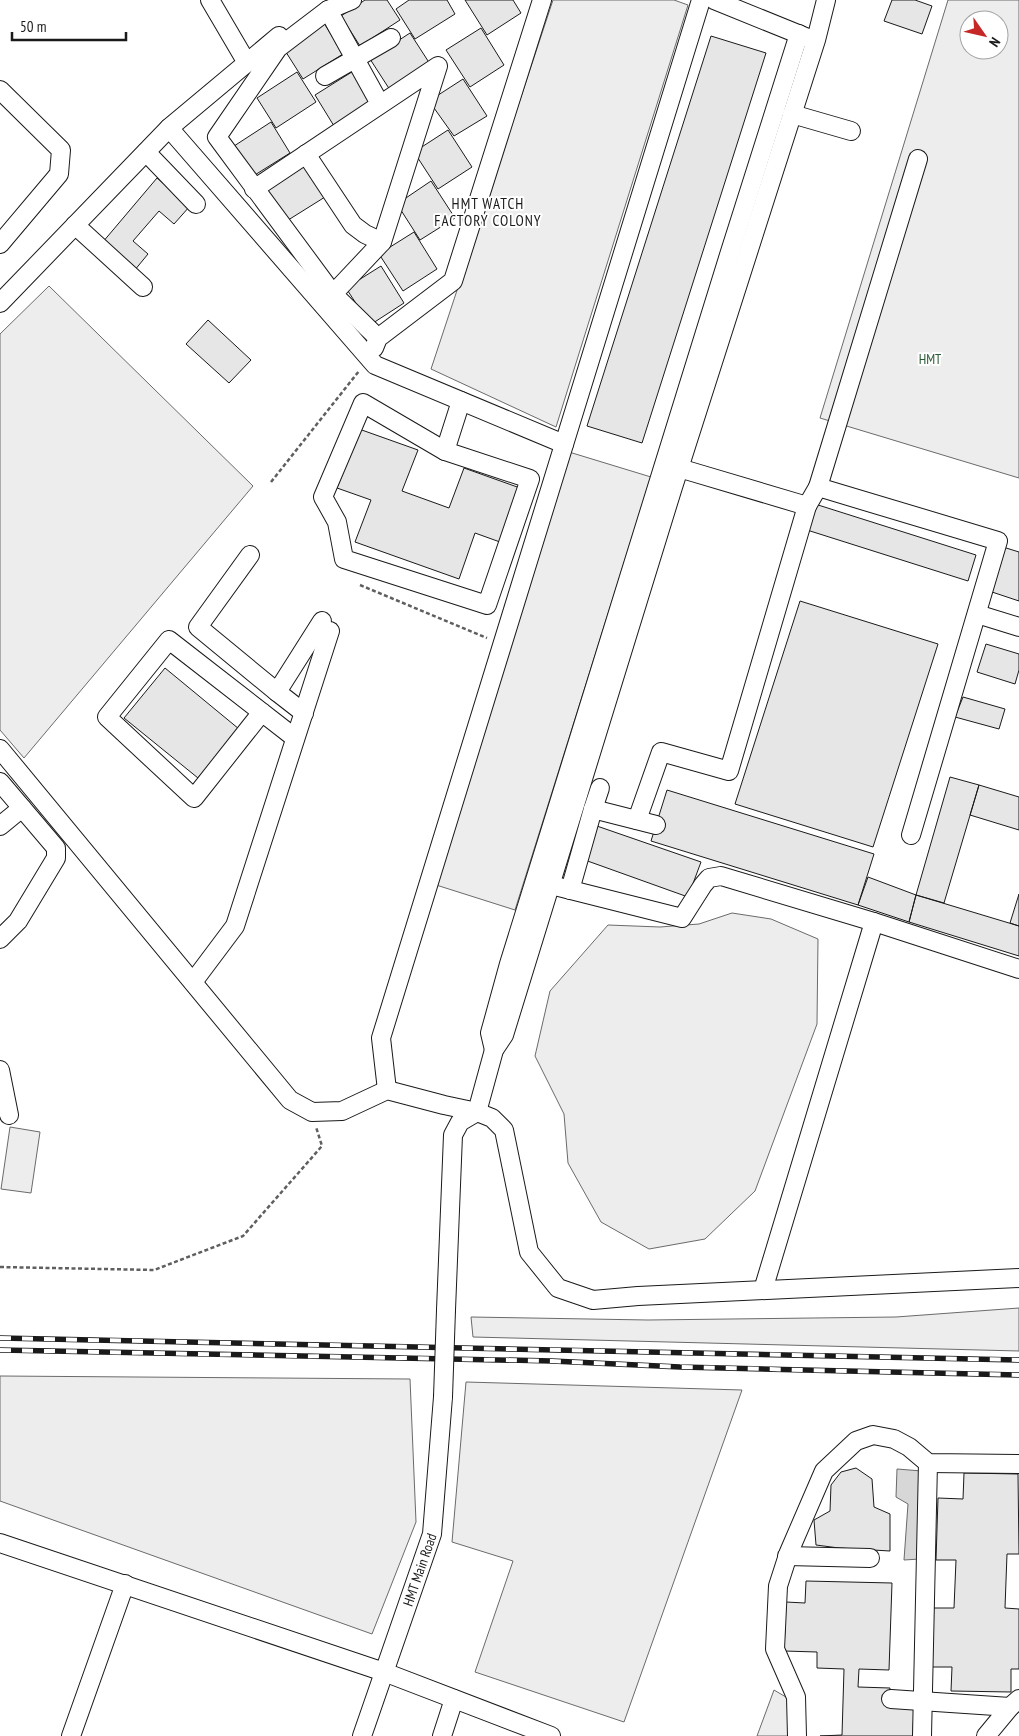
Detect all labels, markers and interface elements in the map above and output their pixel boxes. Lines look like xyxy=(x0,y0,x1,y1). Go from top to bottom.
scale bar xyxy=(12,10,126,42)
north arrow xyxy=(959,10,1009,60)
text: 50 m xyxy=(20,17,46,36)
text: N xyxy=(985,34,1004,50)
district label: HMT WATCH FACTORY COLONY xyxy=(434,194,542,230)
park label: HMT xyxy=(919,350,942,368)
street label: HMT Main Road xyxy=(399,1531,441,1608)

